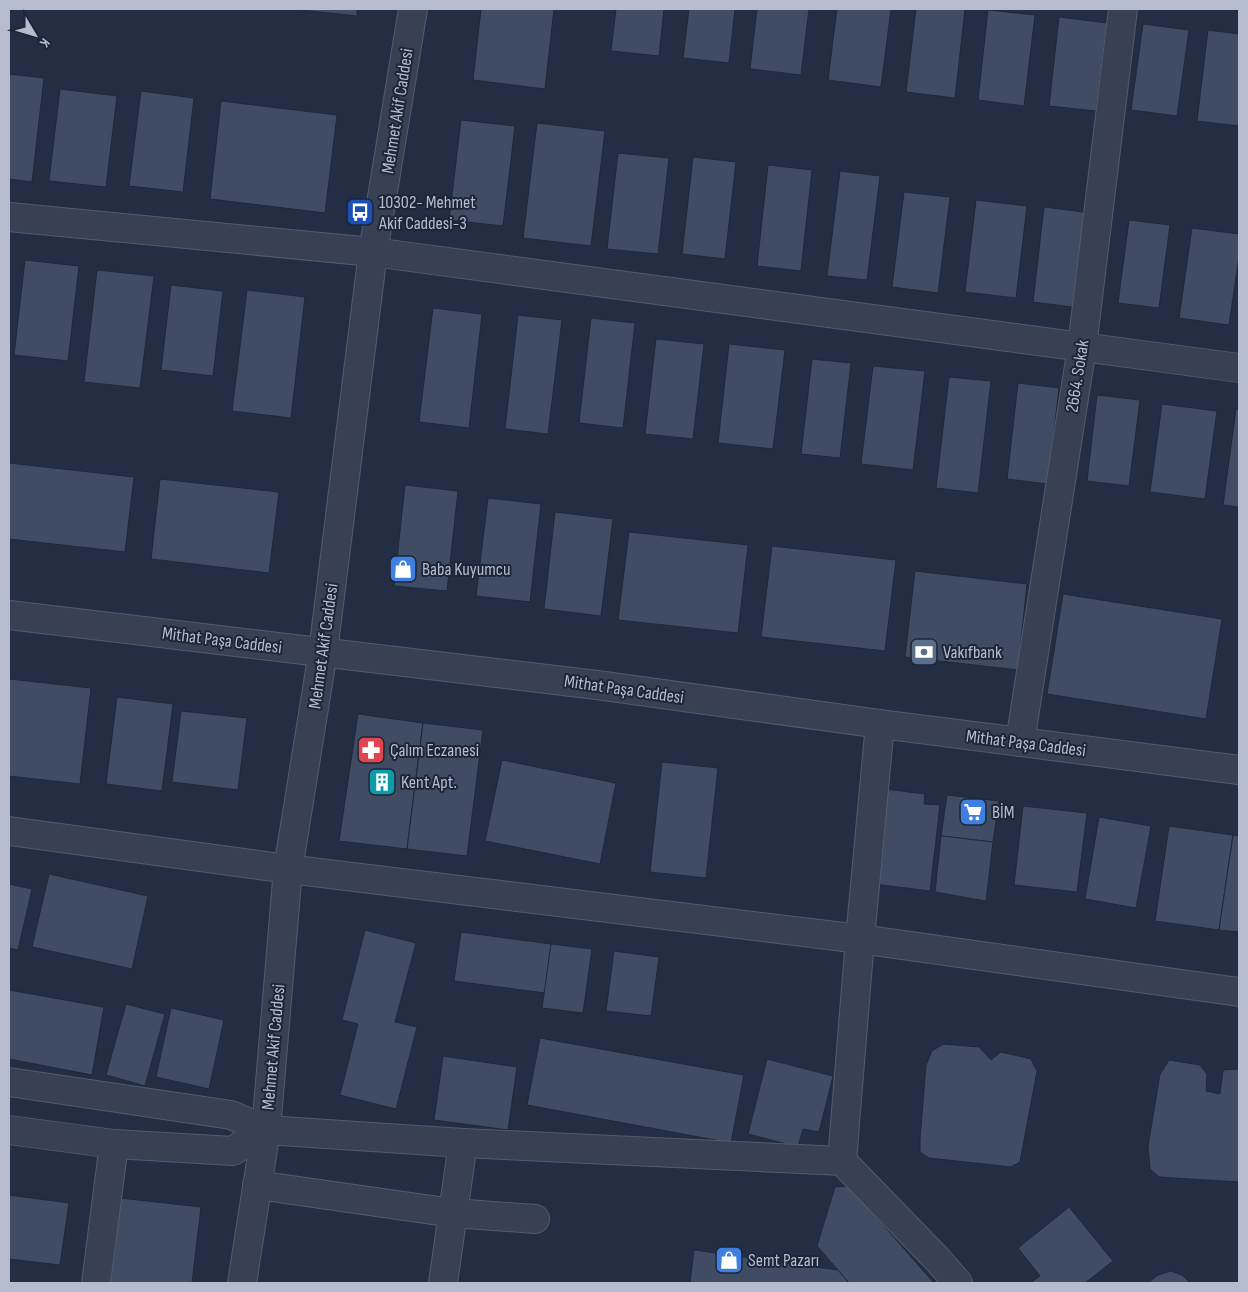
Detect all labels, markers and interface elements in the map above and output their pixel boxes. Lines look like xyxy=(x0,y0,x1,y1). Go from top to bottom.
north arrow xyxy=(10,10,60,60)
text: K xyxy=(36,35,54,51)
street label: Mehmet Akif Caddesi xyxy=(377,47,418,175)
place label: 10302- Mehmet Akif Caddesi-3 xyxy=(378,192,476,234)
bus stop icon: 10302- Mehmet Akif Caddesi-3 xyxy=(345,197,375,227)
street label: 2664. Sokak xyxy=(1061,338,1094,414)
shop icon: Baba Kuyumcu xyxy=(388,554,418,584)
place label: Baba Kuyumcu xyxy=(422,559,510,580)
street label: Mehmet Akif Caddesi xyxy=(304,582,343,710)
street label: Mithat Paşa Caddesi xyxy=(161,623,283,658)
bank icon: Vakıfbank xyxy=(909,637,939,667)
place label: Vakıfbank xyxy=(943,642,1002,663)
street label: Mithat Paşa Caddesi xyxy=(563,671,685,708)
street label: Mithat Paşa Caddesi xyxy=(965,726,1087,761)
pharmacy icon: Çalım Eczanesi xyxy=(356,735,386,765)
place label: Çalım Eczanesi xyxy=(390,740,479,761)
building icon: Kent Apt. xyxy=(367,767,397,797)
place label: Kent Apt. xyxy=(401,772,457,793)
supermarket icon: BİM xyxy=(958,797,988,827)
place label: BİM xyxy=(992,802,1014,823)
street label: Mehmet Akif Caddesi xyxy=(258,983,289,1111)
shop icon: Semt Pazarı xyxy=(714,1245,744,1275)
place label: Semt Pazarı xyxy=(748,1250,819,1271)

